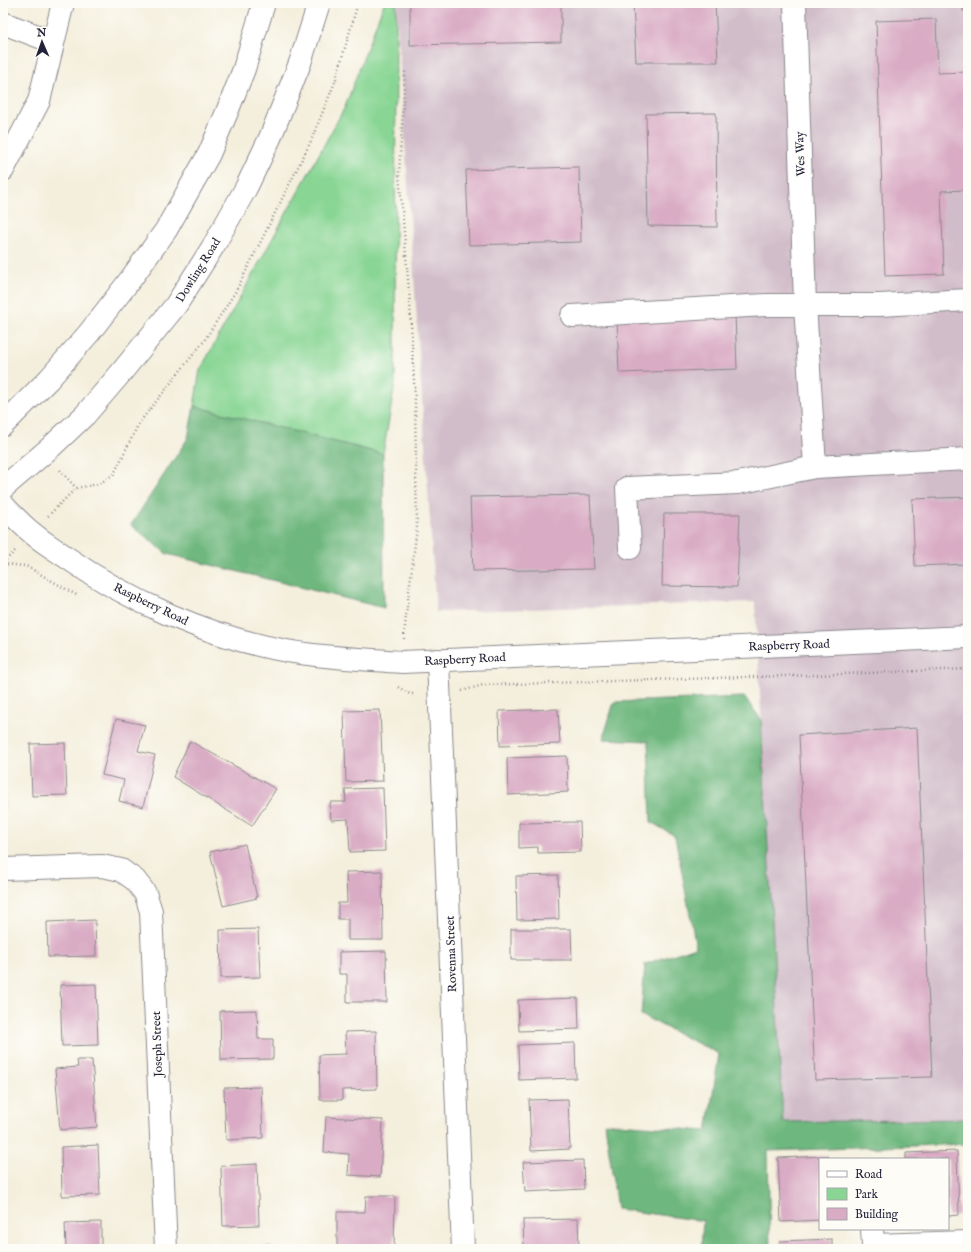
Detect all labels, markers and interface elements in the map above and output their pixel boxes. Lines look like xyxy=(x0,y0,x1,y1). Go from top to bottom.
north arrow xyxy=(22,22,62,62)
text: N xyxy=(36,26,47,40)
street label: Wes Way xyxy=(792,131,809,177)
street label: Dowling Road xyxy=(173,235,224,305)
street label: Raspberry Road xyxy=(110,580,191,630)
street label: Raspberry Road xyxy=(748,637,831,655)
street label: Raspberry Road xyxy=(424,650,507,670)
street label: Rovenna Street xyxy=(443,915,460,993)
street label: Joseph Street xyxy=(149,1011,167,1079)
legend xyxy=(819,1158,949,1230)
text: Road xyxy=(855,1167,883,1182)
text: Park xyxy=(855,1187,878,1202)
text: Building xyxy=(855,1207,899,1222)

